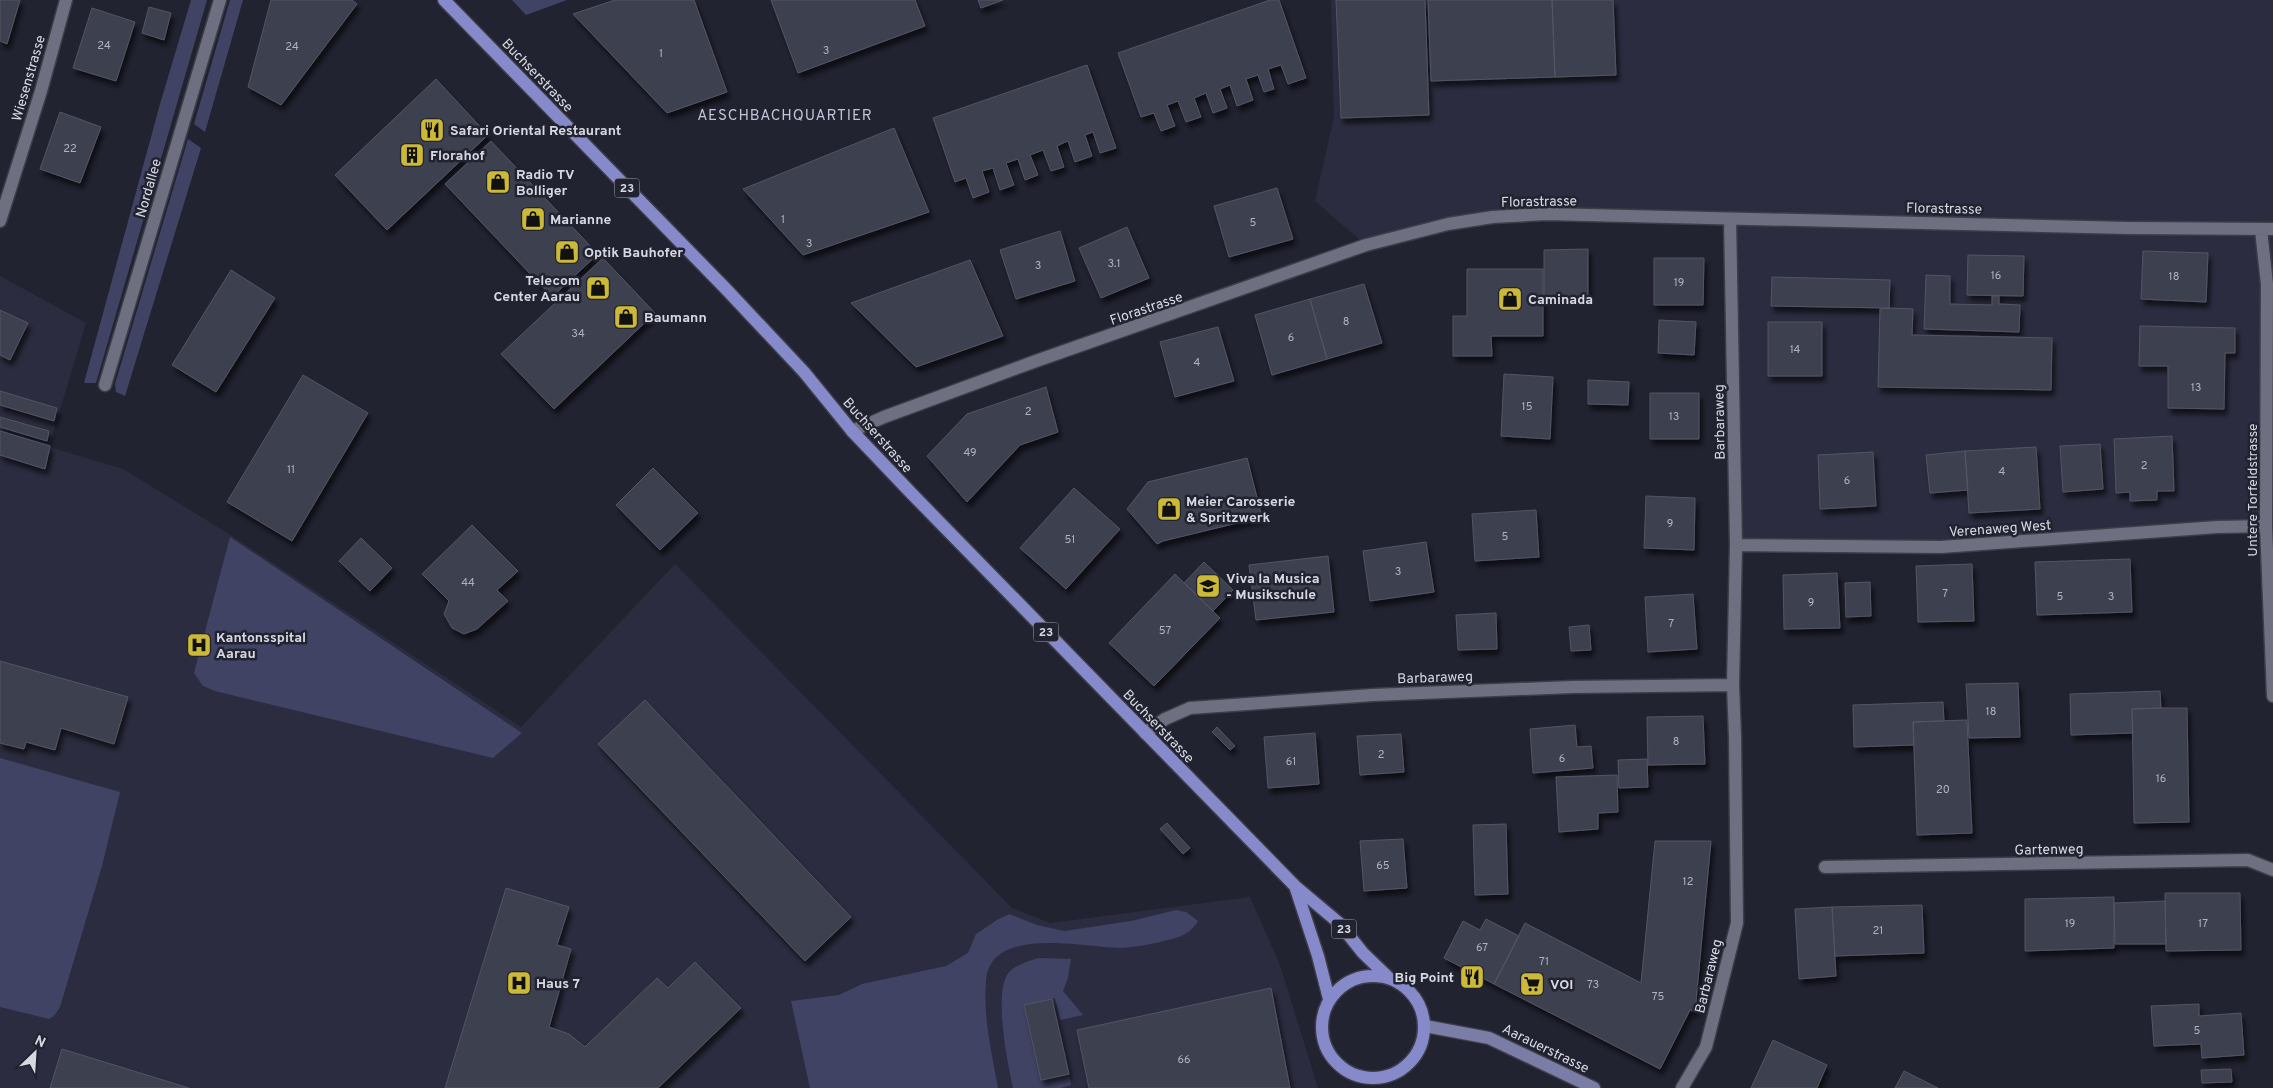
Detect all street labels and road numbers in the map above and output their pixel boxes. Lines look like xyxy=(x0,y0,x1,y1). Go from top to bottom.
street label: Wiesenstrasse xyxy=(9,33,50,123)
street label: Buchserstrasse xyxy=(498,36,576,116)
street label: Nordallee xyxy=(133,157,166,220)
road number: 23 xyxy=(614,178,640,198)
street label: Florastrasse xyxy=(1501,193,1577,212)
street label: Florastrasse xyxy=(1906,200,1982,219)
street label: Florastrasse xyxy=(1108,289,1185,330)
street label: Barbaraweg xyxy=(1711,384,1730,460)
street label: Buchserstrasse xyxy=(839,395,915,477)
street label: Untere Torfeldstrasse xyxy=(2245,423,2262,557)
street label: Verenaweg West xyxy=(1948,517,2052,542)
road number: 23 xyxy=(1034,622,1058,642)
street label: Barbaraweg xyxy=(1397,669,1473,688)
street label: Buchserstrasse xyxy=(1119,687,1197,767)
street label: Gartenweg xyxy=(2014,841,2084,860)
road number: 23 xyxy=(1332,920,1356,939)
street label: Barbaraweg xyxy=(1692,938,1727,1015)
street label: Aarauerstrasse xyxy=(1499,1021,1592,1078)

